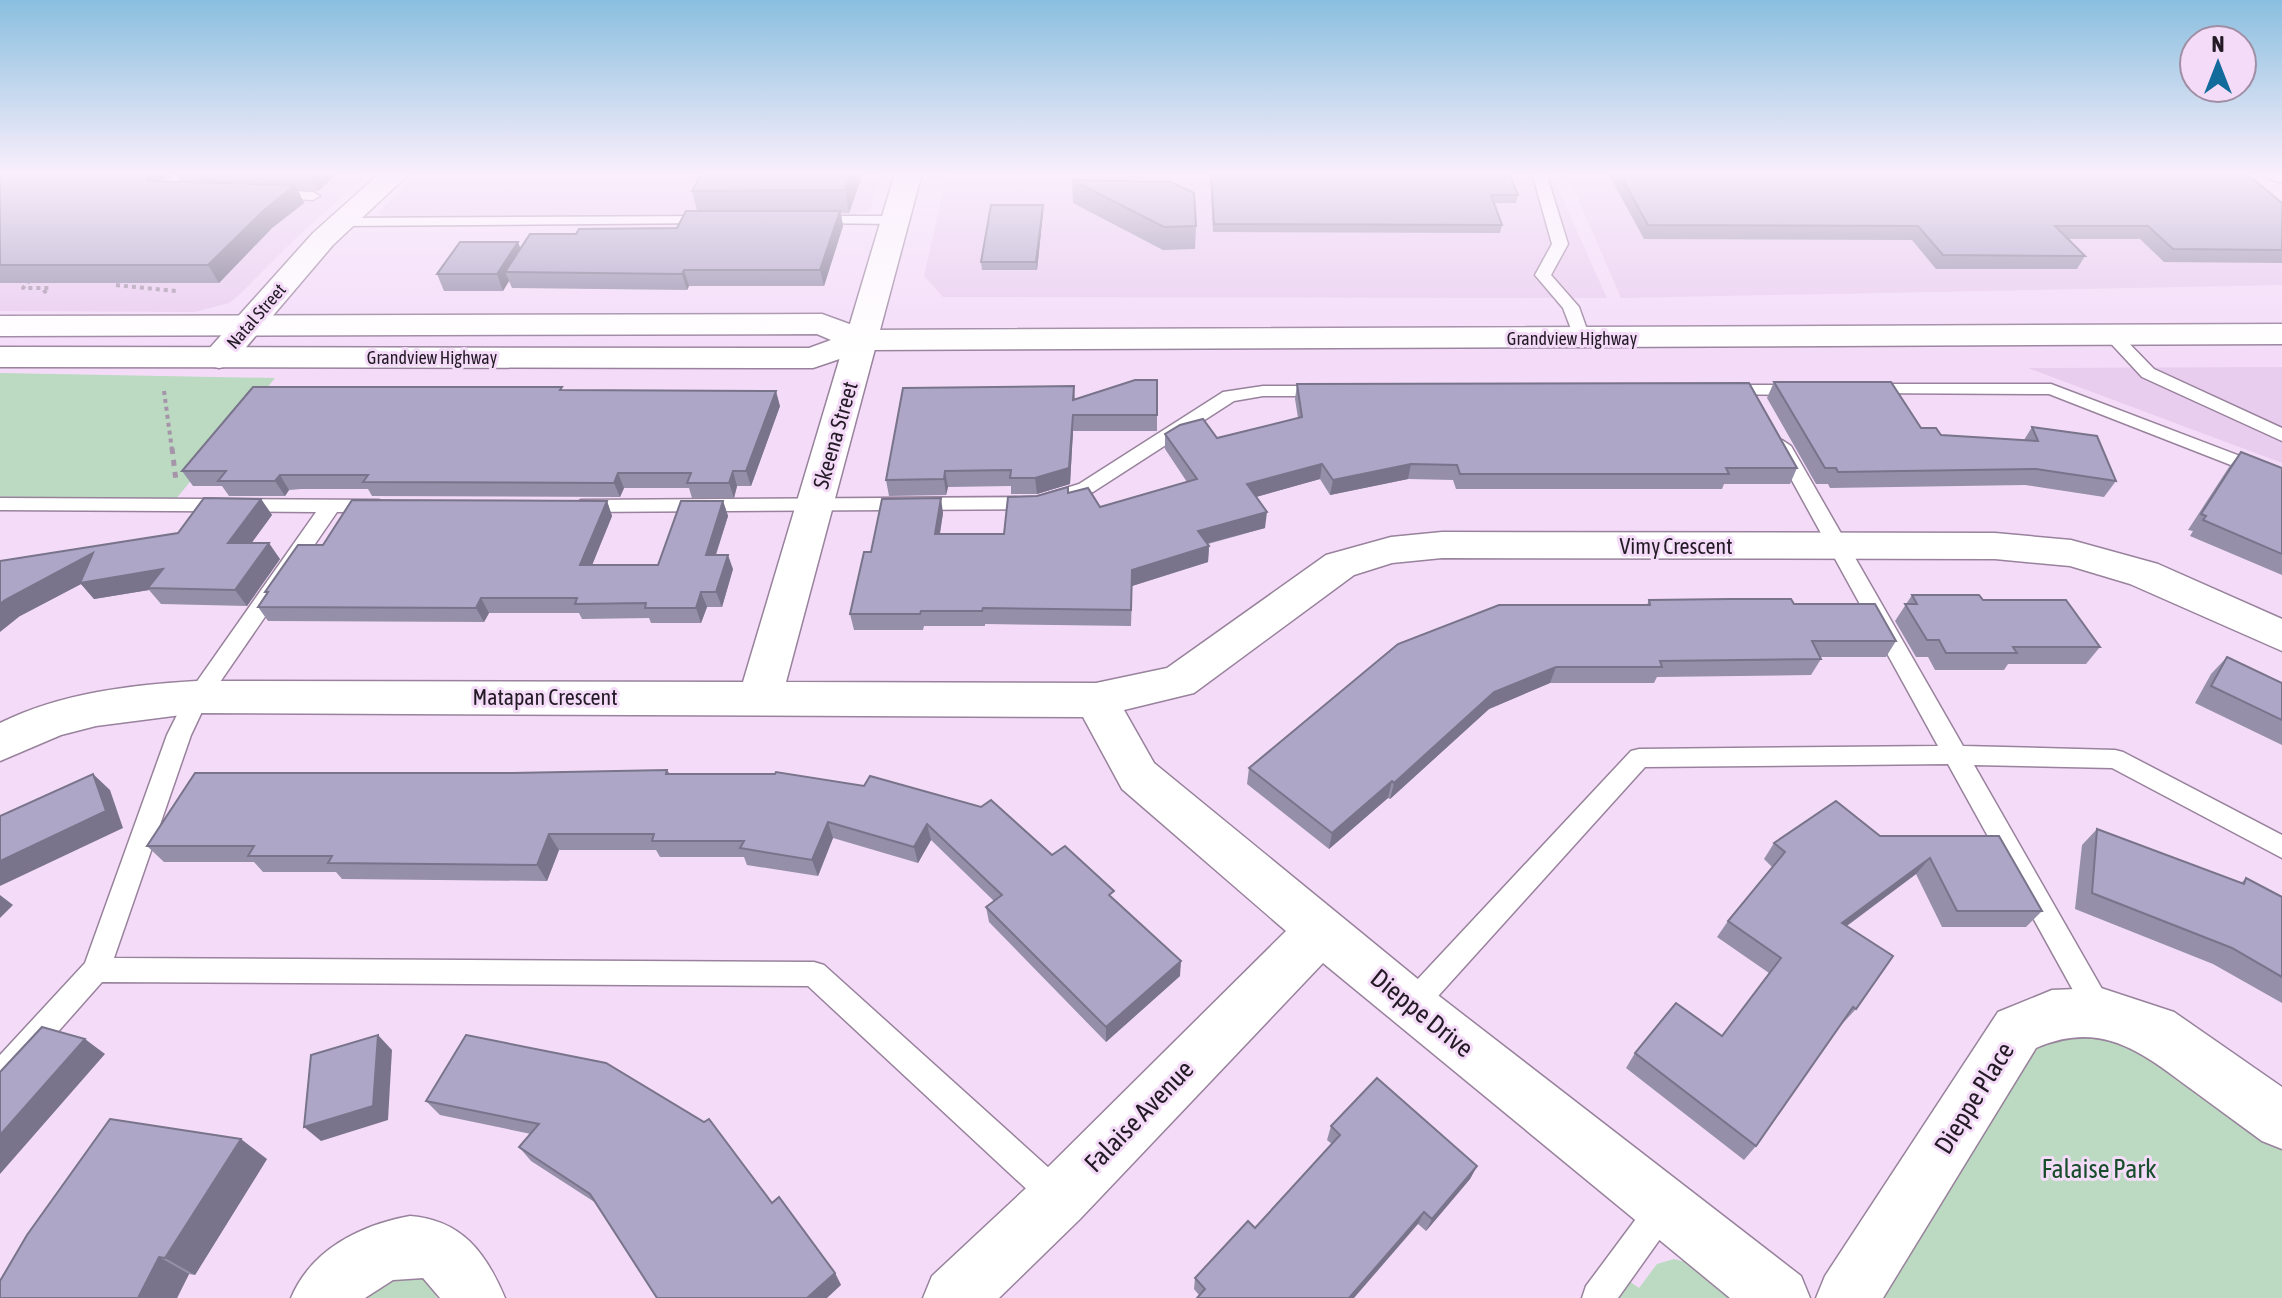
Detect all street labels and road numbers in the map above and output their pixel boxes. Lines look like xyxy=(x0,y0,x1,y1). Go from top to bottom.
street label: Natal Street xyxy=(222,279,290,353)
street label: Grandview Highway xyxy=(1507,328,1637,349)
street label: Grandview Highway xyxy=(367,347,497,368)
street label: Skeena Street xyxy=(807,378,863,492)
street label: Vimy Crescent xyxy=(1619,533,1733,559)
street label: Matapan Crescent xyxy=(472,684,618,710)
street label: Dieppe Drive xyxy=(1365,963,1479,1063)
street label: Dieppe Place xyxy=(1928,1037,2020,1159)
street label: Falaise Avenue xyxy=(1078,1054,1200,1178)

